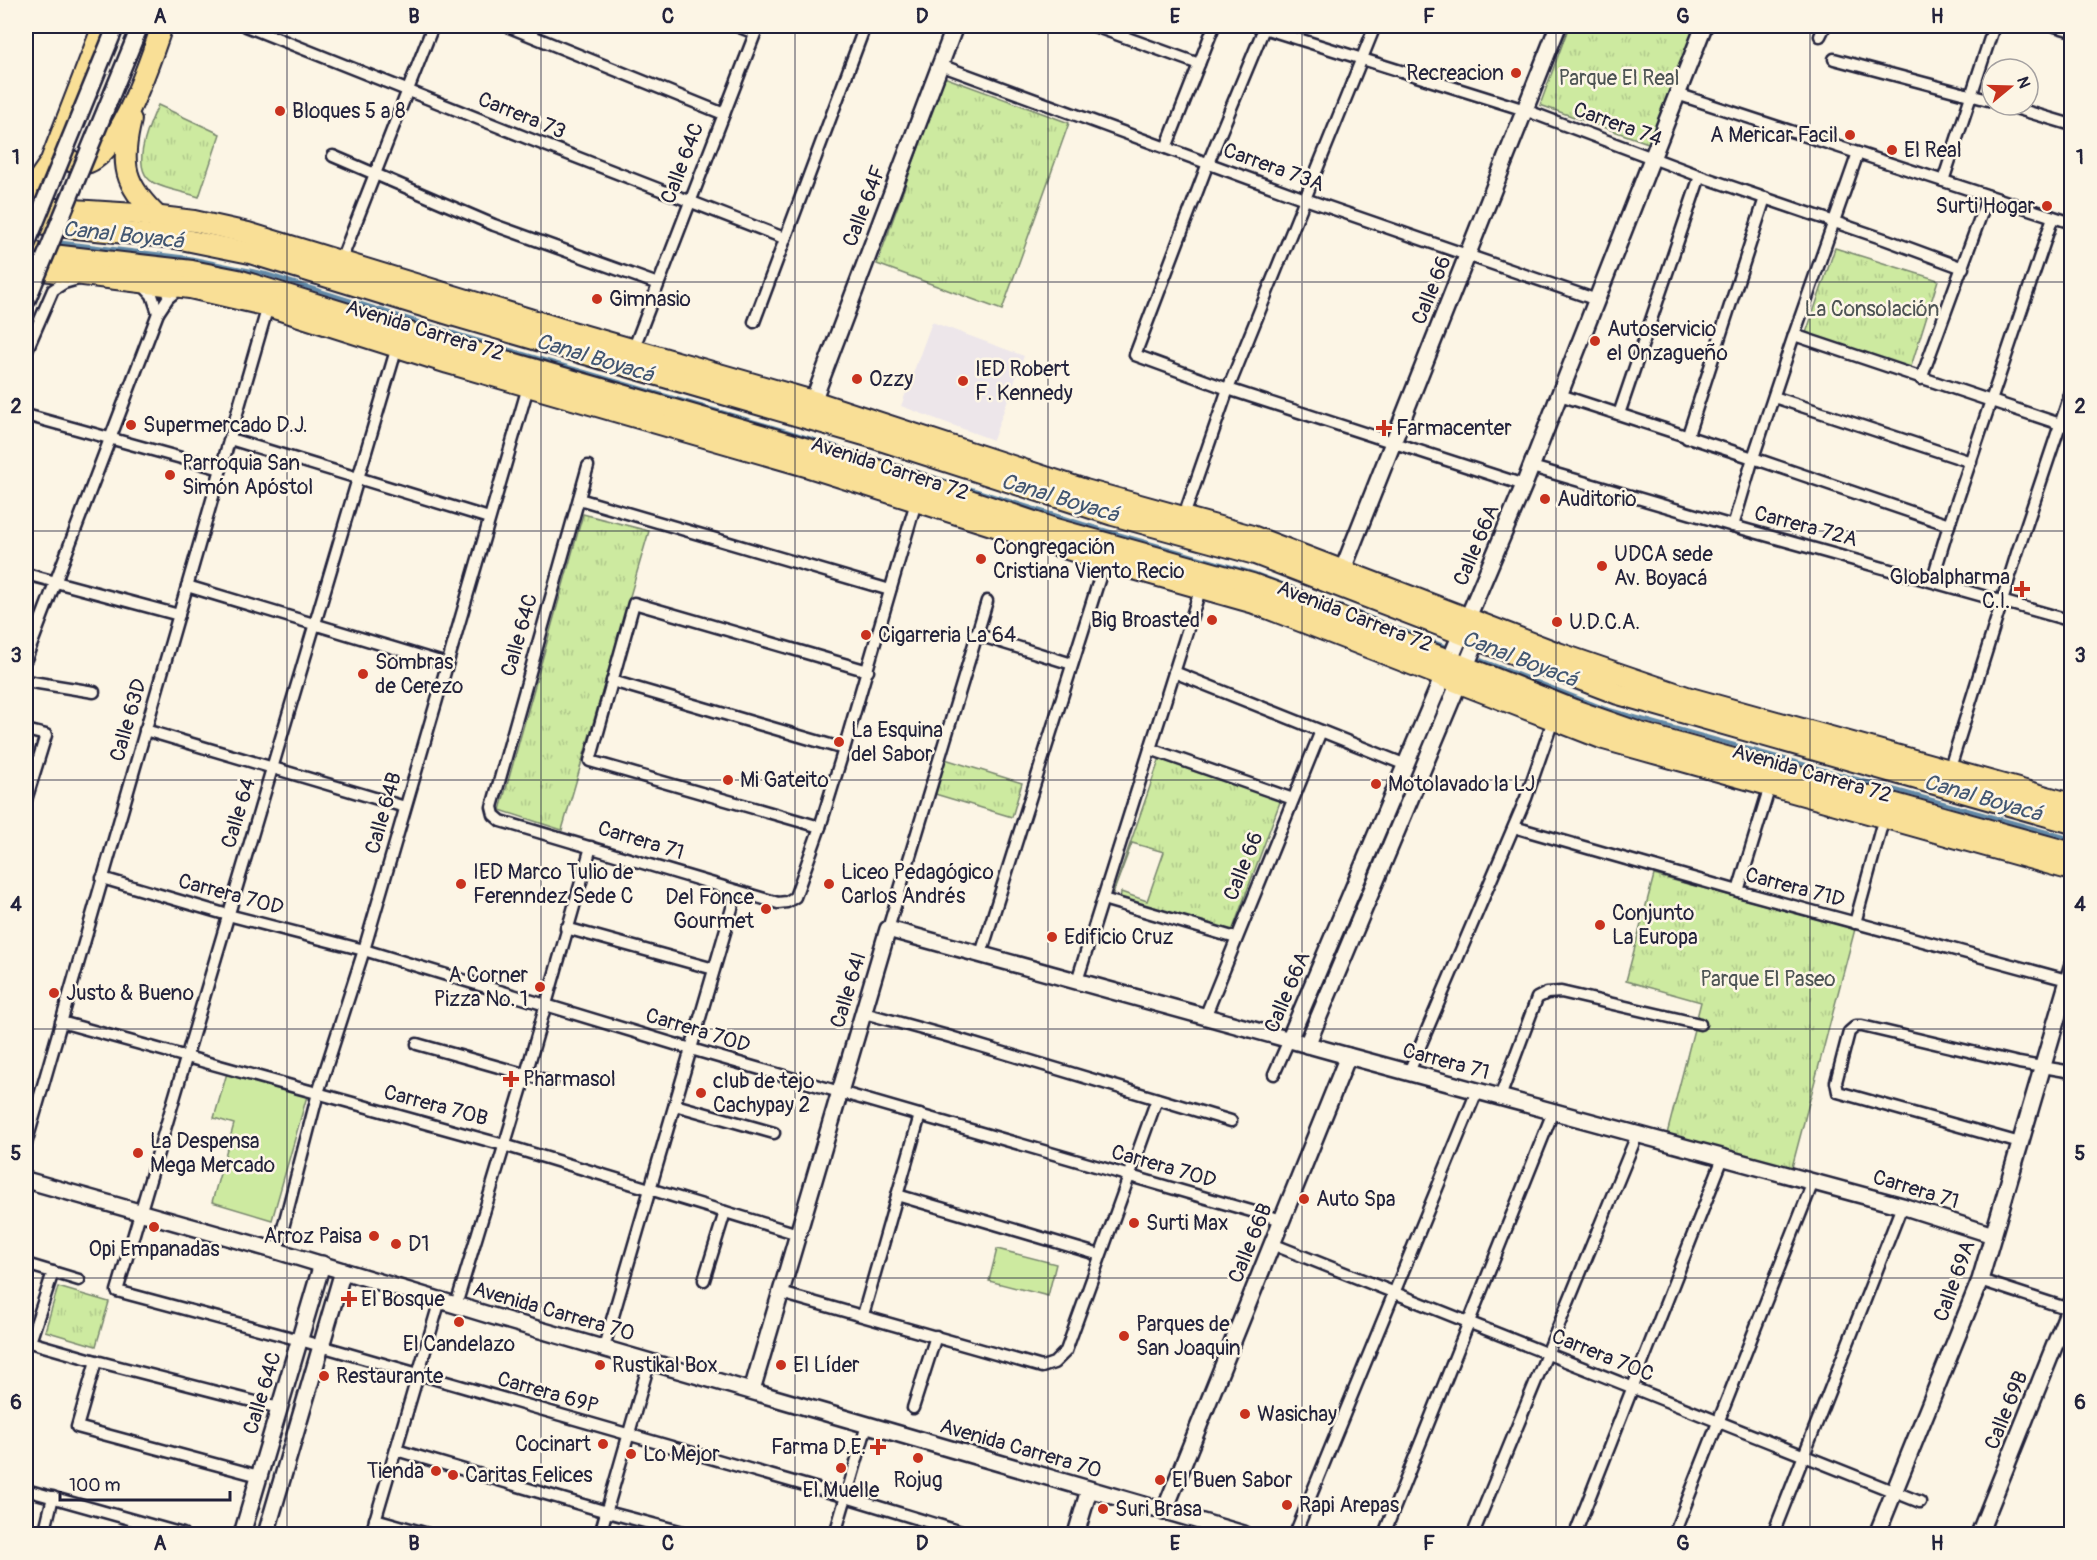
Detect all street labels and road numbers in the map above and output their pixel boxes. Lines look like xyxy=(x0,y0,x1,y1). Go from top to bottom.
street label: Carrera 73 xyxy=(474,86,570,145)
street label: Carrera 74 xyxy=(1570,96,1666,153)
street label: Calle 64C xyxy=(655,119,710,208)
street label: Carrera 73A xyxy=(1219,137,1328,198)
street label: Calle 64F xyxy=(837,162,892,251)
street label: Calle 66 xyxy=(1405,252,1457,329)
street label: Avenida Carrera 72 xyxy=(342,294,507,367)
street label: Avenida Carrera 72 xyxy=(808,430,972,507)
street label: Calle 66A xyxy=(1447,500,1506,590)
street label: Carrera 72A xyxy=(1751,500,1861,553)
street label: Avenida Carrera 72 xyxy=(1273,574,1436,659)
street label: Calle 64C xyxy=(495,591,544,680)
street label: Calle 63D xyxy=(104,676,153,765)
street label: Avenida Carrera 72 xyxy=(1729,738,1895,809)
street label: Calle 64B xyxy=(359,769,408,857)
street label: Calle 64 xyxy=(215,775,262,852)
street label: Carrera 71 xyxy=(594,815,687,866)
street label: Calle 66 xyxy=(1217,828,1269,905)
street label: Carrera 71D xyxy=(1742,861,1848,914)
street label: Carrera 70D xyxy=(175,867,287,922)
street label: Calle 66A xyxy=(1258,947,1317,1037)
street label: Calle 64I xyxy=(824,949,873,1031)
street label: Carrera 70D xyxy=(642,1002,753,1059)
street label: Carrera 71 xyxy=(1399,1037,1492,1086)
street label: Carrera 70B xyxy=(381,1079,491,1132)
street label: Carrera 70D xyxy=(1108,1139,1220,1194)
street label: Carrera 71 xyxy=(1869,1164,1962,1215)
street label: Calle 66B xyxy=(1222,1199,1279,1287)
street label: Calle 69A xyxy=(1927,1237,1982,1325)
street label: Avenida Carrera 70 xyxy=(470,1275,638,1347)
street label: Carrera 70C xyxy=(1548,1323,1658,1388)
street label: Calle 64C xyxy=(237,1349,288,1438)
street label: Carrera 69P xyxy=(494,1365,602,1420)
street label: Calle 69B xyxy=(1978,1367,2034,1454)
street label: Avenida Carrera 70 xyxy=(937,1412,1105,1484)

